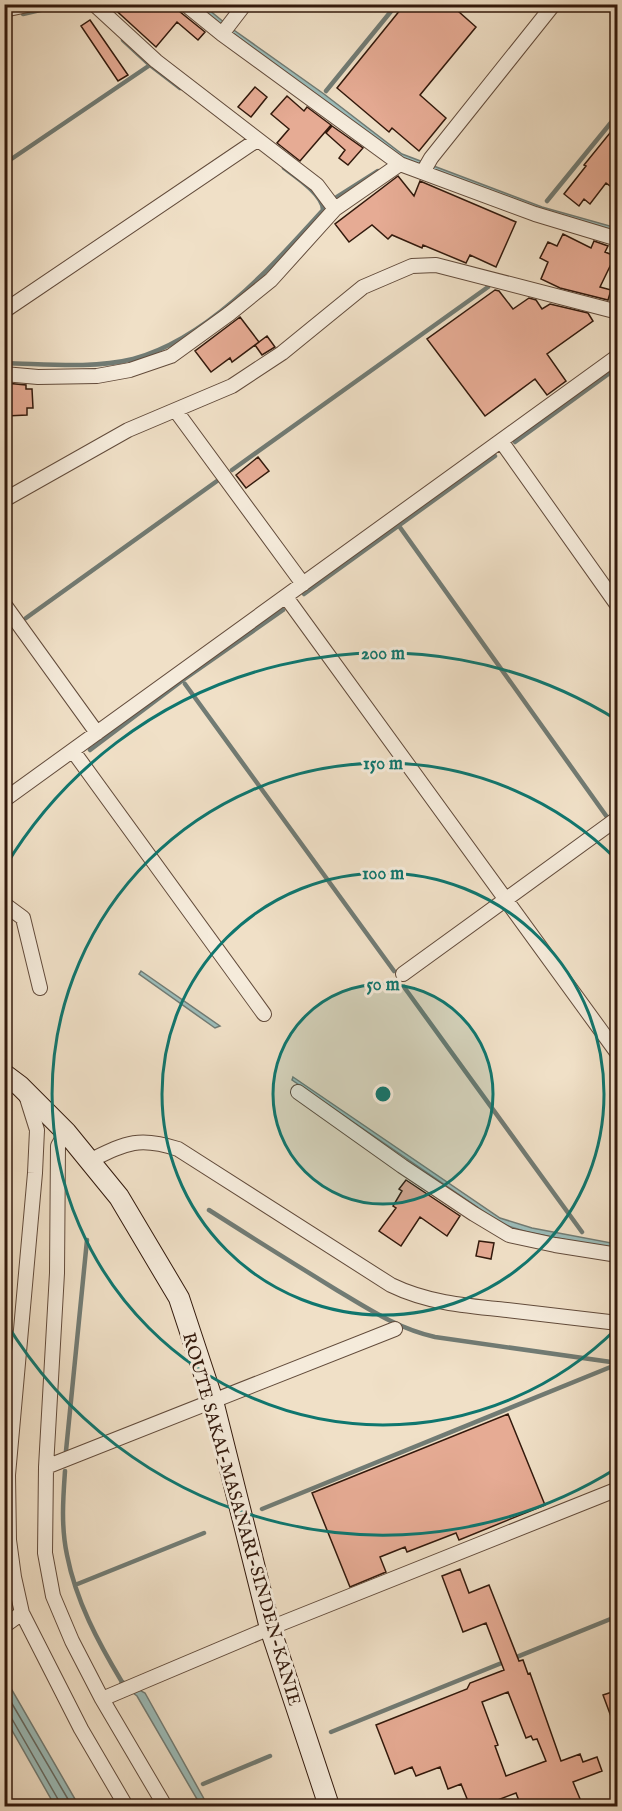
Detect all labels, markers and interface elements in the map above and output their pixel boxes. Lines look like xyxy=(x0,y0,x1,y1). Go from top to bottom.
text: 200 m xyxy=(361,643,405,666)
text: 150 m xyxy=(363,753,403,776)
text: 100 m xyxy=(362,863,404,886)
text: 50 m xyxy=(366,974,400,997)
centre of rings xyxy=(373,1084,393,1104)
street label: ROUTE SAKAI-MASANARI-SINDEN-KANIE xyxy=(176,1330,305,1709)

